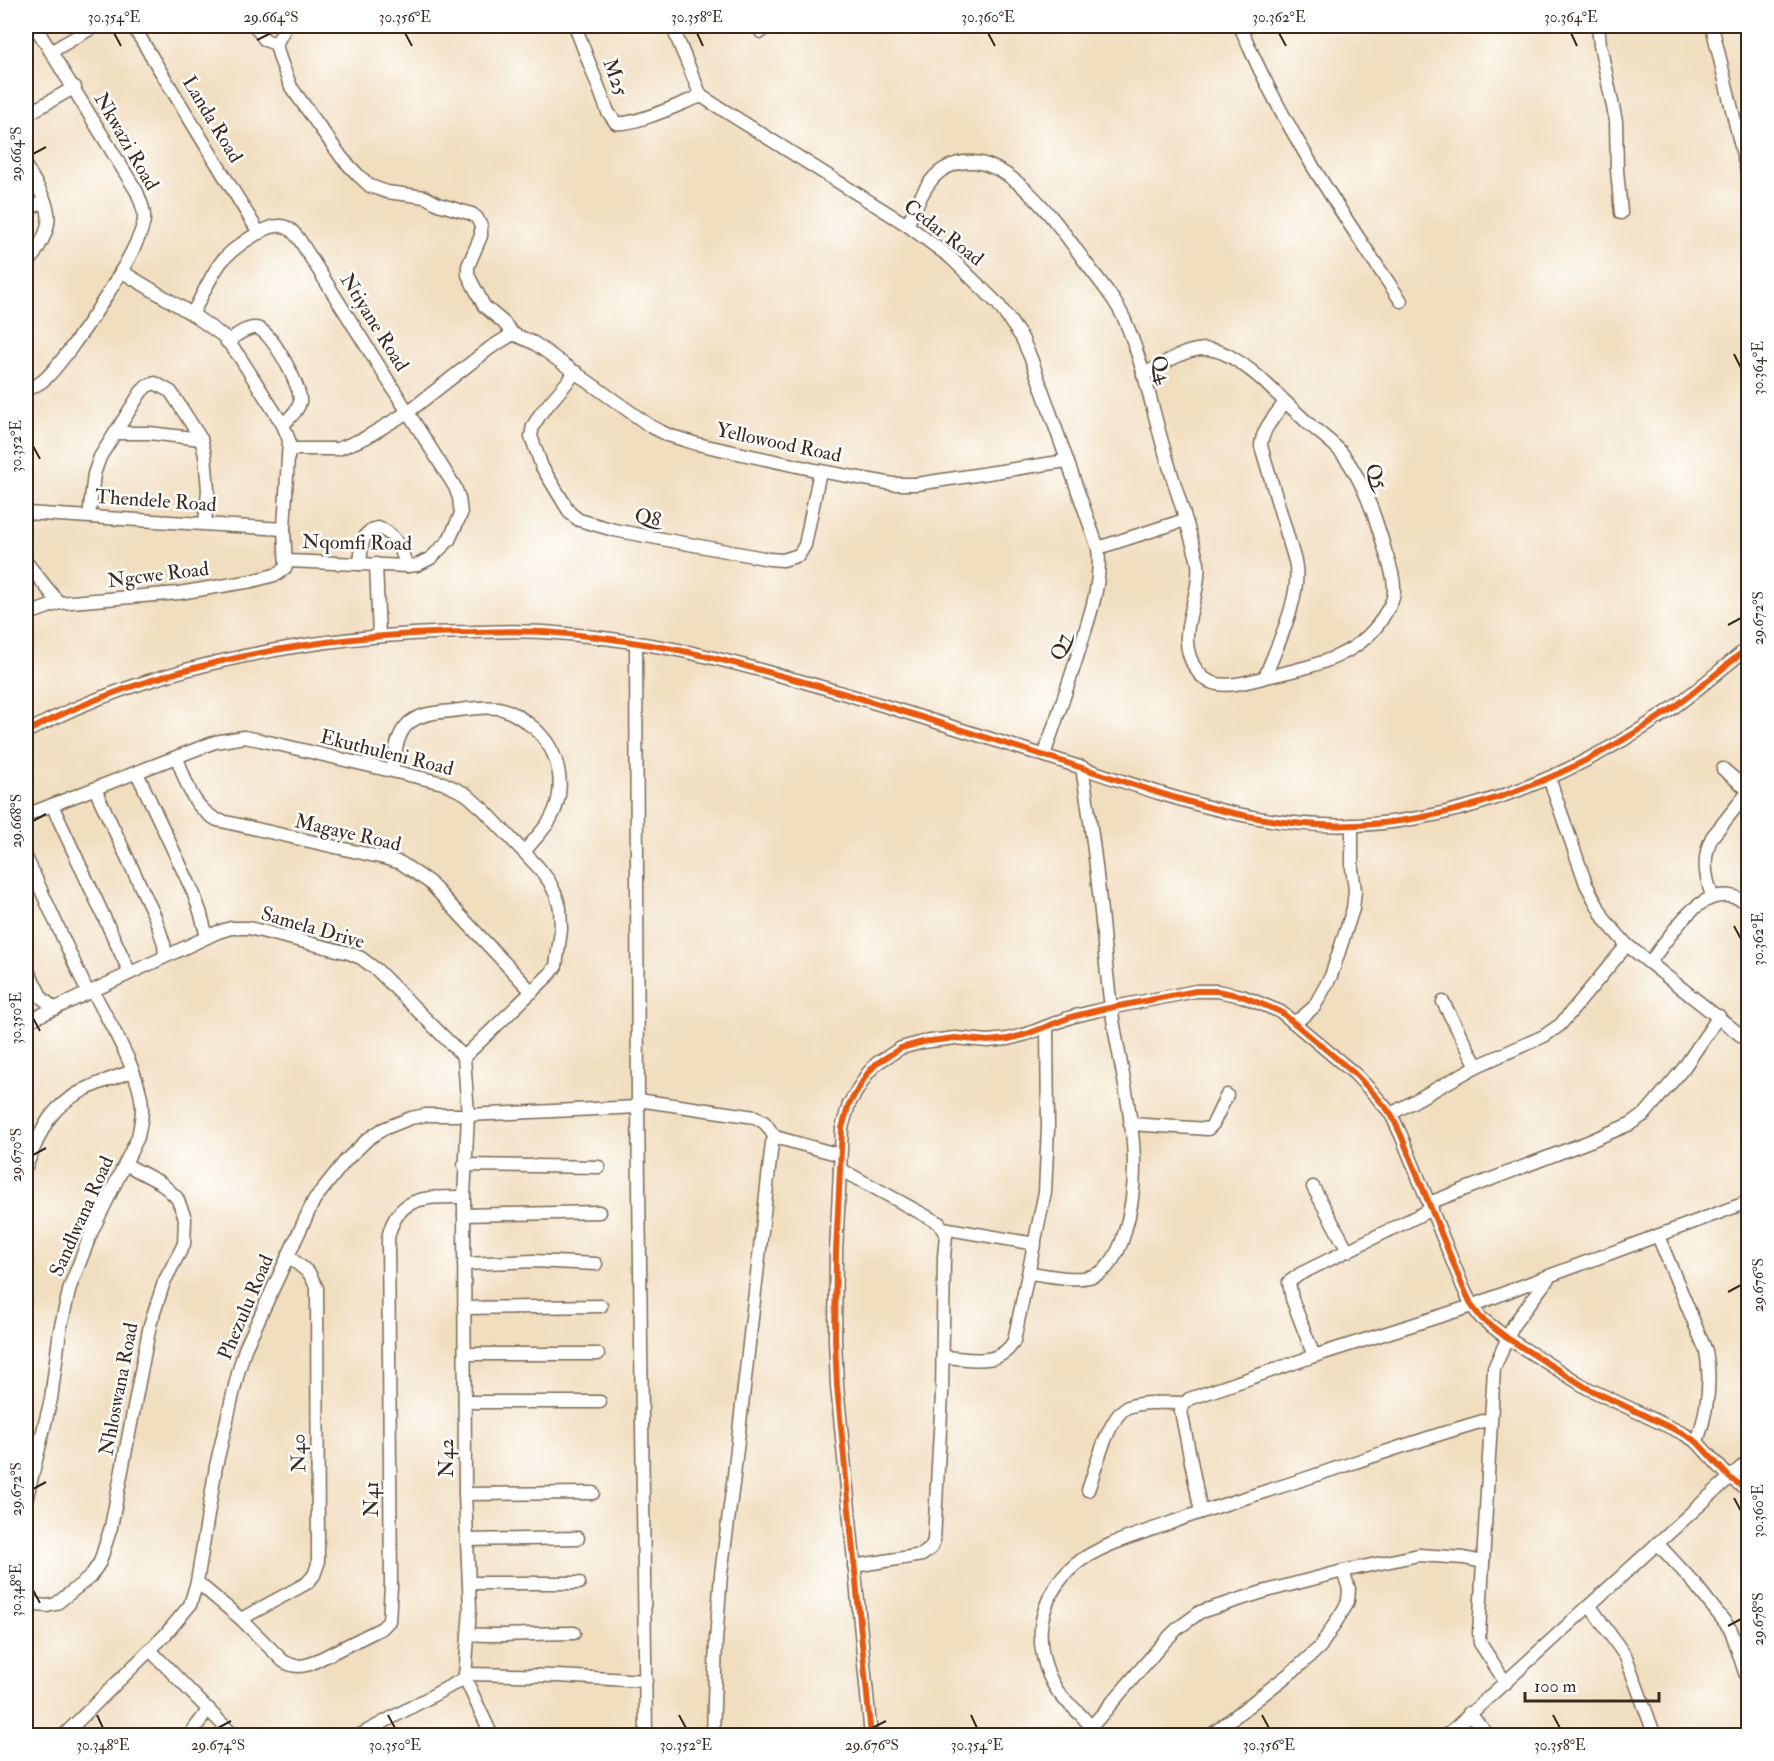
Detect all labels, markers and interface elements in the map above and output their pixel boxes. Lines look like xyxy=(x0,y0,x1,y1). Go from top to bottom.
text: 30.354°E xyxy=(88,8,140,27)
text: 29.664°S xyxy=(243,8,299,27)
text: 30.356°E xyxy=(379,8,431,27)
text: 30.358°E xyxy=(671,8,723,27)
text: 30.360°E xyxy=(961,8,1015,27)
text: 30.362°E xyxy=(1252,8,1306,27)
text: 30.364°E xyxy=(1544,8,1598,27)
street label: M25 xyxy=(597,55,634,100)
street label: Landa Road xyxy=(177,71,248,167)
street label: Nkwazi Road xyxy=(89,88,165,195)
text: 29.664°S xyxy=(7,126,26,182)
street label: Cedar Road xyxy=(899,193,989,271)
street label: Ntiyane Road xyxy=(335,269,415,376)
text: 30.364°E xyxy=(1749,341,1768,395)
street label: Q4 xyxy=(1146,352,1178,388)
street label: Yellowood Road xyxy=(714,417,844,468)
text: 30.352°E xyxy=(7,420,26,472)
street label: Q5 xyxy=(1360,459,1395,497)
street label: Thendele Road xyxy=(94,484,218,517)
street label: Q8 xyxy=(633,503,667,533)
street label: Nqomfi Road xyxy=(302,529,412,556)
street label: Ngcwe Road xyxy=(106,556,210,593)
text: 29.672°S xyxy=(1749,591,1768,645)
street label: Q7 xyxy=(1045,627,1077,663)
street label: Ekuthuleni Road xyxy=(318,724,456,781)
text: 29.668°S xyxy=(7,794,26,848)
street label: Magaye Road xyxy=(292,808,404,857)
street label: Samela Drive xyxy=(258,901,368,954)
text: 30.362°E xyxy=(1749,912,1768,966)
text: 30.350°E xyxy=(7,992,26,1044)
text: 29.670°S xyxy=(7,1128,26,1182)
street label: Sandlwana Road xyxy=(44,1152,119,1280)
street label: Phezulu Road xyxy=(212,1251,279,1364)
text: 29.676°S xyxy=(1749,1258,1768,1312)
street label: Nhloswana Road xyxy=(93,1320,144,1458)
street label: N40 xyxy=(286,1433,311,1473)
street label: N42 xyxy=(434,1439,459,1477)
text: 29.672°S xyxy=(7,1462,26,1516)
street label: N41 xyxy=(359,1481,384,1517)
text: 30.360°E xyxy=(1749,1484,1768,1538)
text: 30.348°E xyxy=(7,1563,26,1617)
text: 29.678°S xyxy=(1749,1592,1768,1646)
scale bar xyxy=(1525,1665,1658,1703)
text: 100 m xyxy=(1534,1675,1577,1698)
text: 30.348°E xyxy=(76,1736,130,1755)
text: 29.674°S xyxy=(191,1736,245,1755)
text: 30.350°E xyxy=(369,1736,421,1755)
text: 30.352°E xyxy=(660,1736,712,1755)
text: 29.676°S xyxy=(845,1736,899,1755)
text: 30.354°E xyxy=(951,1736,1003,1755)
text: 30.356°E xyxy=(1243,1736,1295,1755)
text: 30.358°E xyxy=(1534,1736,1586,1755)

